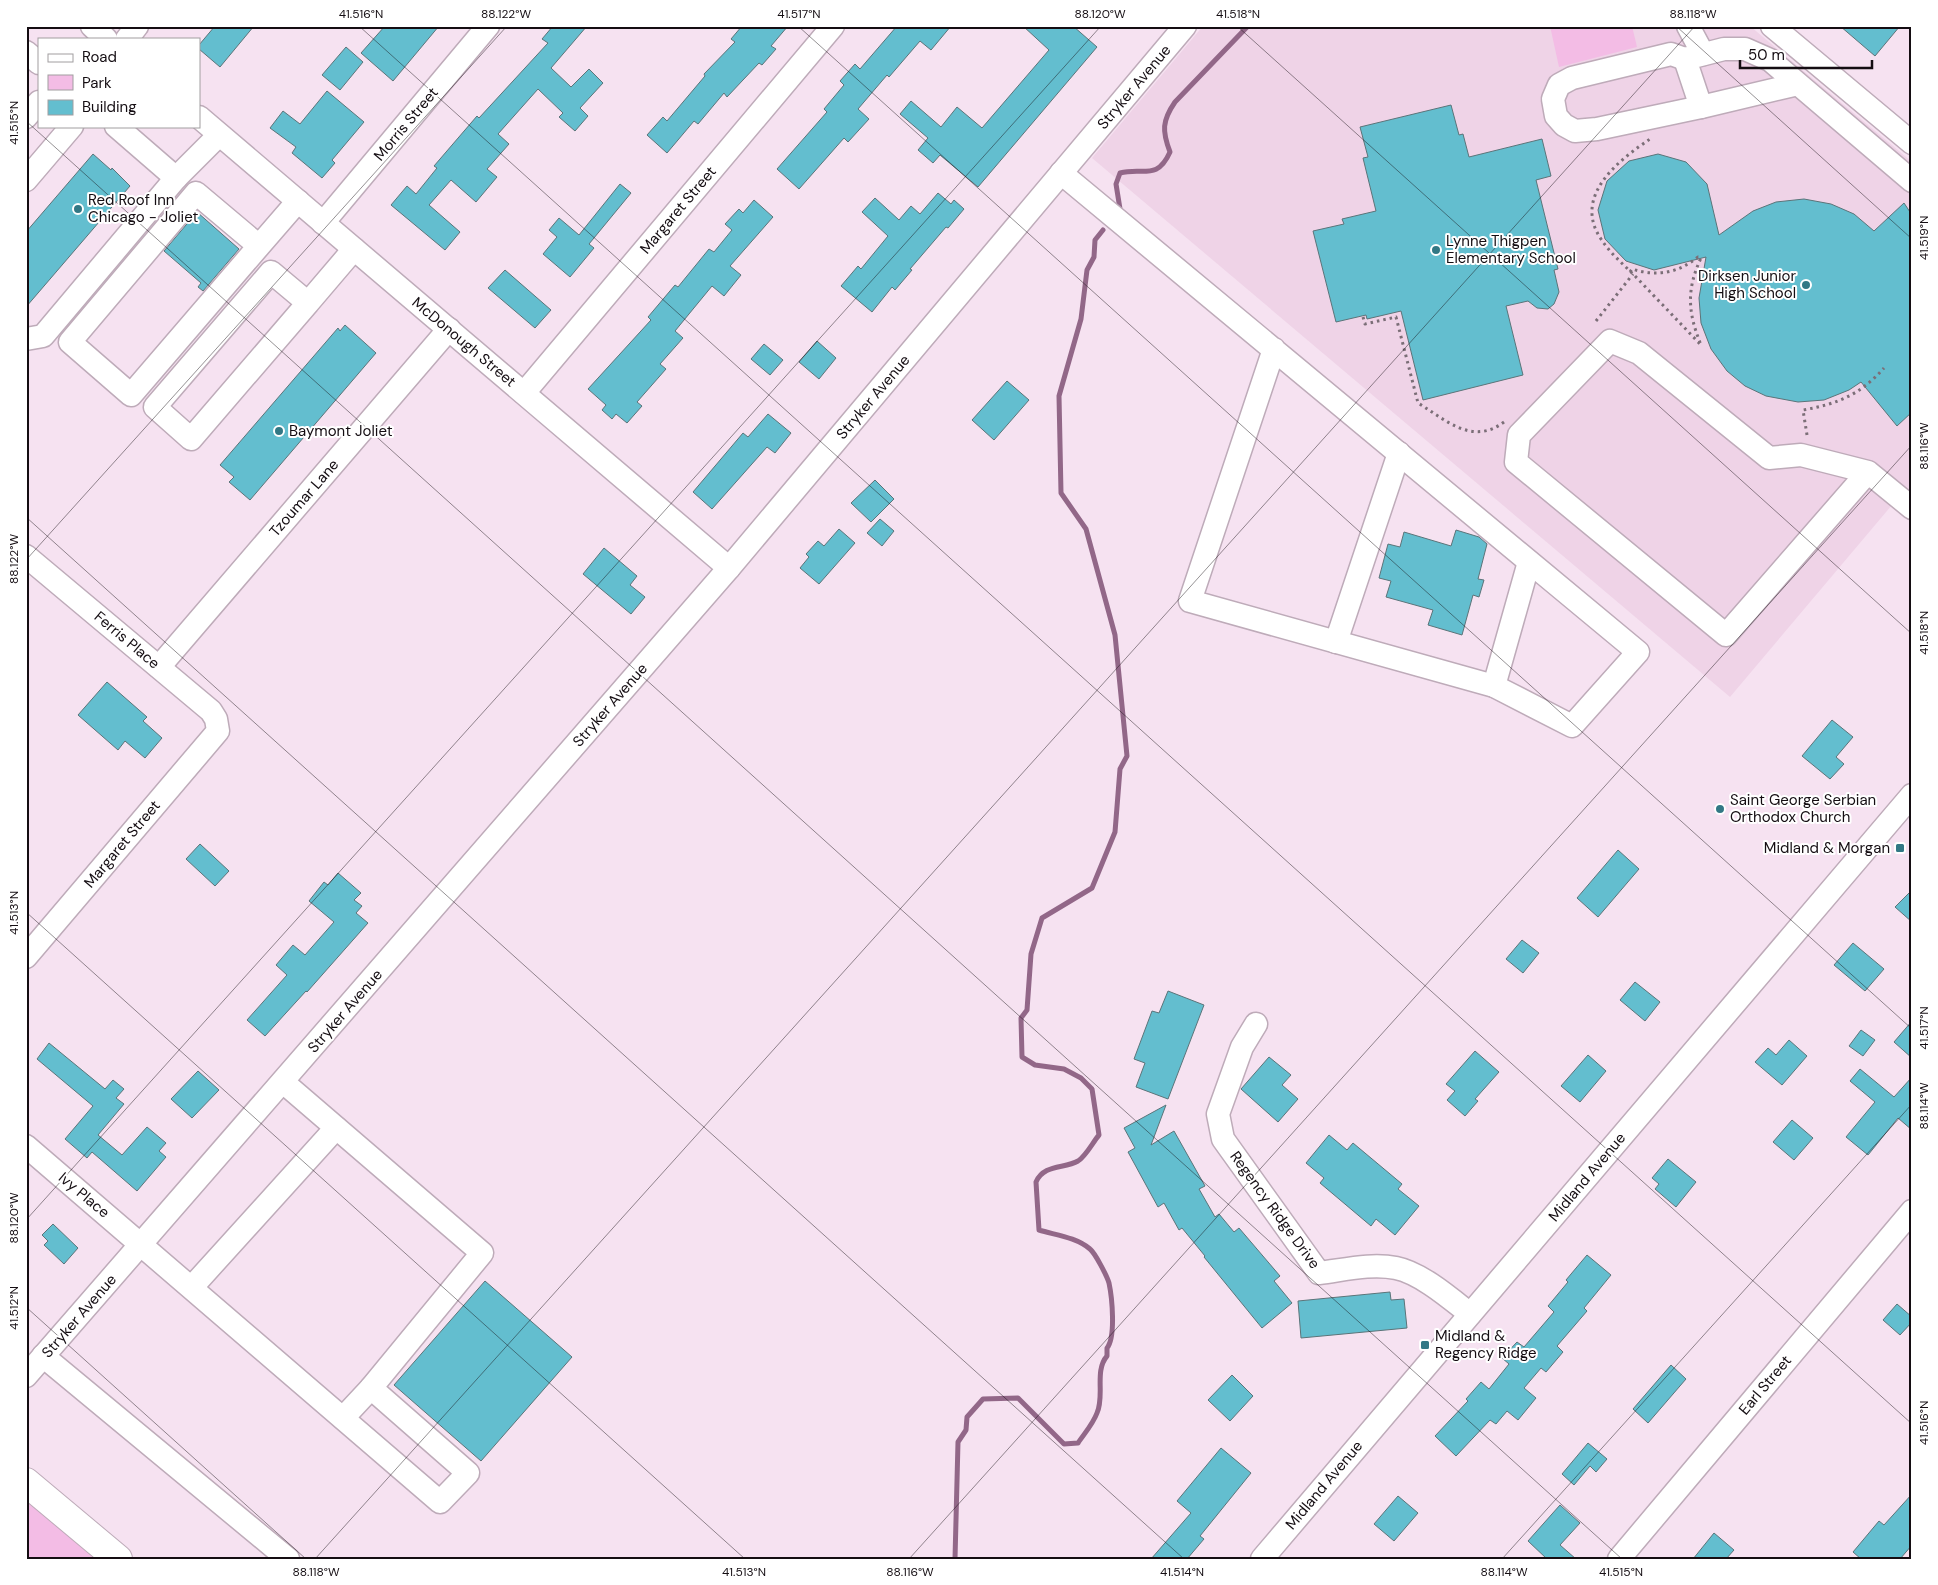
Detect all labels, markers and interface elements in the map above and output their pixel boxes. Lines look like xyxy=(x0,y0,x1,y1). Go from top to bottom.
text: 41.516°N xyxy=(339,6,383,22)
text: 88.122°W xyxy=(481,6,531,22)
text: 41.517°N xyxy=(777,6,821,22)
text: 88.120°W xyxy=(1074,6,1126,22)
text: 41.518°N xyxy=(1216,6,1260,22)
text: 88.118°W xyxy=(1669,6,1717,22)
legend xyxy=(38,38,200,128)
scale bar xyxy=(1740,38,1873,70)
street label: Stryker Avenue xyxy=(1093,41,1175,133)
text: 50 m xyxy=(1748,45,1785,65)
text: Road xyxy=(82,47,117,67)
text: Park xyxy=(82,73,112,93)
street label: Morris Street xyxy=(369,83,443,165)
text: Building xyxy=(82,97,137,117)
text: 41.515°N xyxy=(6,101,22,145)
street label: Margaret Street xyxy=(635,162,721,258)
place label: Red Roof Inn Chicago - Joliet xyxy=(88,190,198,227)
marker: Red Roof Inn Chicago - Joliet xyxy=(72,203,84,215)
text: 41.519°N xyxy=(1916,216,1932,260)
place label: Lynne Thigpen Elementary School xyxy=(1446,231,1576,268)
marker: Lynne Thigpen Elementary School xyxy=(1430,244,1442,256)
place label: Dirksen Junior High School xyxy=(1698,266,1796,303)
marker: Dirksen Junior High School xyxy=(1800,279,1812,291)
street label: McDonough Street xyxy=(408,293,520,392)
street label: Stryker Avenue xyxy=(832,351,914,443)
place label: Baymont Joliet xyxy=(289,421,393,441)
text: 88.116°W xyxy=(1916,422,1932,470)
marker: Baymont Joliet xyxy=(273,425,285,437)
street label: Tzoumar Lane xyxy=(265,455,343,541)
text: 88.122°W xyxy=(6,534,22,584)
street label: Ferris Place xyxy=(90,607,164,673)
text: 41.518°N xyxy=(1916,611,1932,655)
street label: Stryker Avenue xyxy=(568,659,652,751)
place label: Saint George Serbian Orthodox Church xyxy=(1730,790,1876,827)
street label: Margaret Street xyxy=(79,796,165,892)
marker: Saint George Serbian Orthodox Church xyxy=(1714,803,1726,815)
place label: Midland & Morgan xyxy=(1764,838,1890,858)
marker: Midland & Morgan xyxy=(1894,842,1906,854)
text: 41.513°N xyxy=(6,891,22,935)
street label: Stryker Avenue xyxy=(303,965,387,1057)
text: 41.517°N xyxy=(1916,1006,1932,1050)
text: 88.114°W xyxy=(1916,1082,1932,1130)
street label: Midland Avenue xyxy=(1544,1128,1630,1226)
street label: Regency Ridge Drive xyxy=(1225,1147,1325,1273)
street label: Ivy Place xyxy=(54,1168,114,1222)
text: 88.120°W xyxy=(6,1192,22,1244)
street label: Stryker Avenue xyxy=(37,1270,121,1362)
text: 41.512°N xyxy=(6,1286,22,1330)
place label: Midland & Regency Ridge xyxy=(1435,1326,1537,1363)
marker: Midland & Regency Ridge xyxy=(1419,1339,1431,1351)
street label: Earl Street xyxy=(1734,1351,1796,1419)
text: 41.516°N xyxy=(1916,1401,1932,1445)
street label: Midland Avenue xyxy=(1281,1436,1367,1534)
text: 88.118°W xyxy=(292,1564,340,1580)
text: 41.513°N xyxy=(722,1564,766,1580)
text: 88.116°W xyxy=(886,1564,934,1580)
text: 41.514°N xyxy=(1160,1564,1204,1580)
text: 88.114°W xyxy=(1480,1564,1528,1580)
text: 41.515°N xyxy=(1599,1564,1643,1580)

